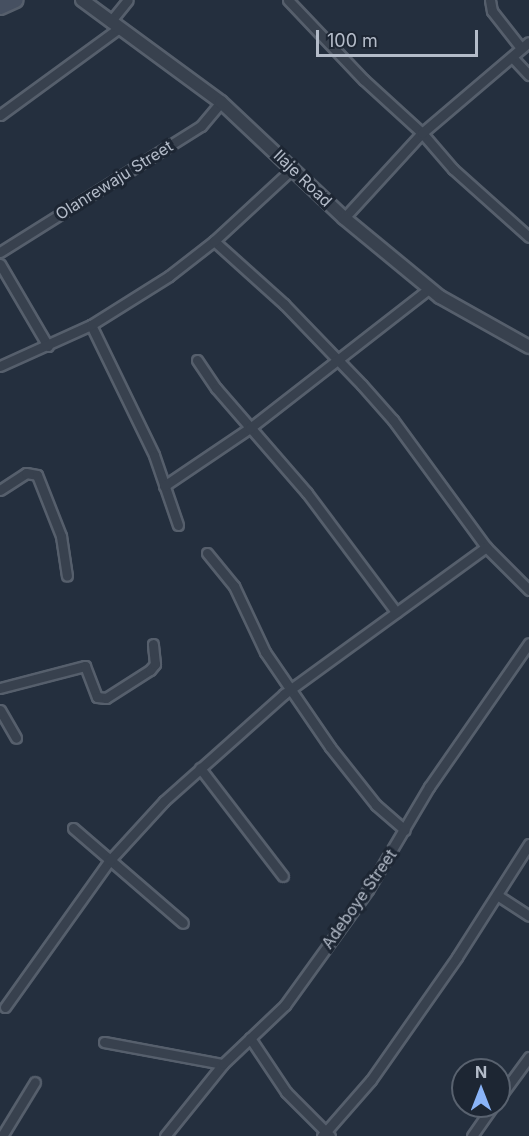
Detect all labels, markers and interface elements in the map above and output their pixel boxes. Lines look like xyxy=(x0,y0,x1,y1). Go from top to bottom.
scale bar xyxy=(319,18,481,56)
text: 100 m xyxy=(327,30,378,51)
street label: Olanrewaju Street xyxy=(52,136,176,224)
street label: Ilaje Road xyxy=(270,146,336,210)
street label: Adeboye Street xyxy=(318,846,400,952)
north arrow xyxy=(451,1058,511,1118)
text: N xyxy=(475,1062,487,1082)

